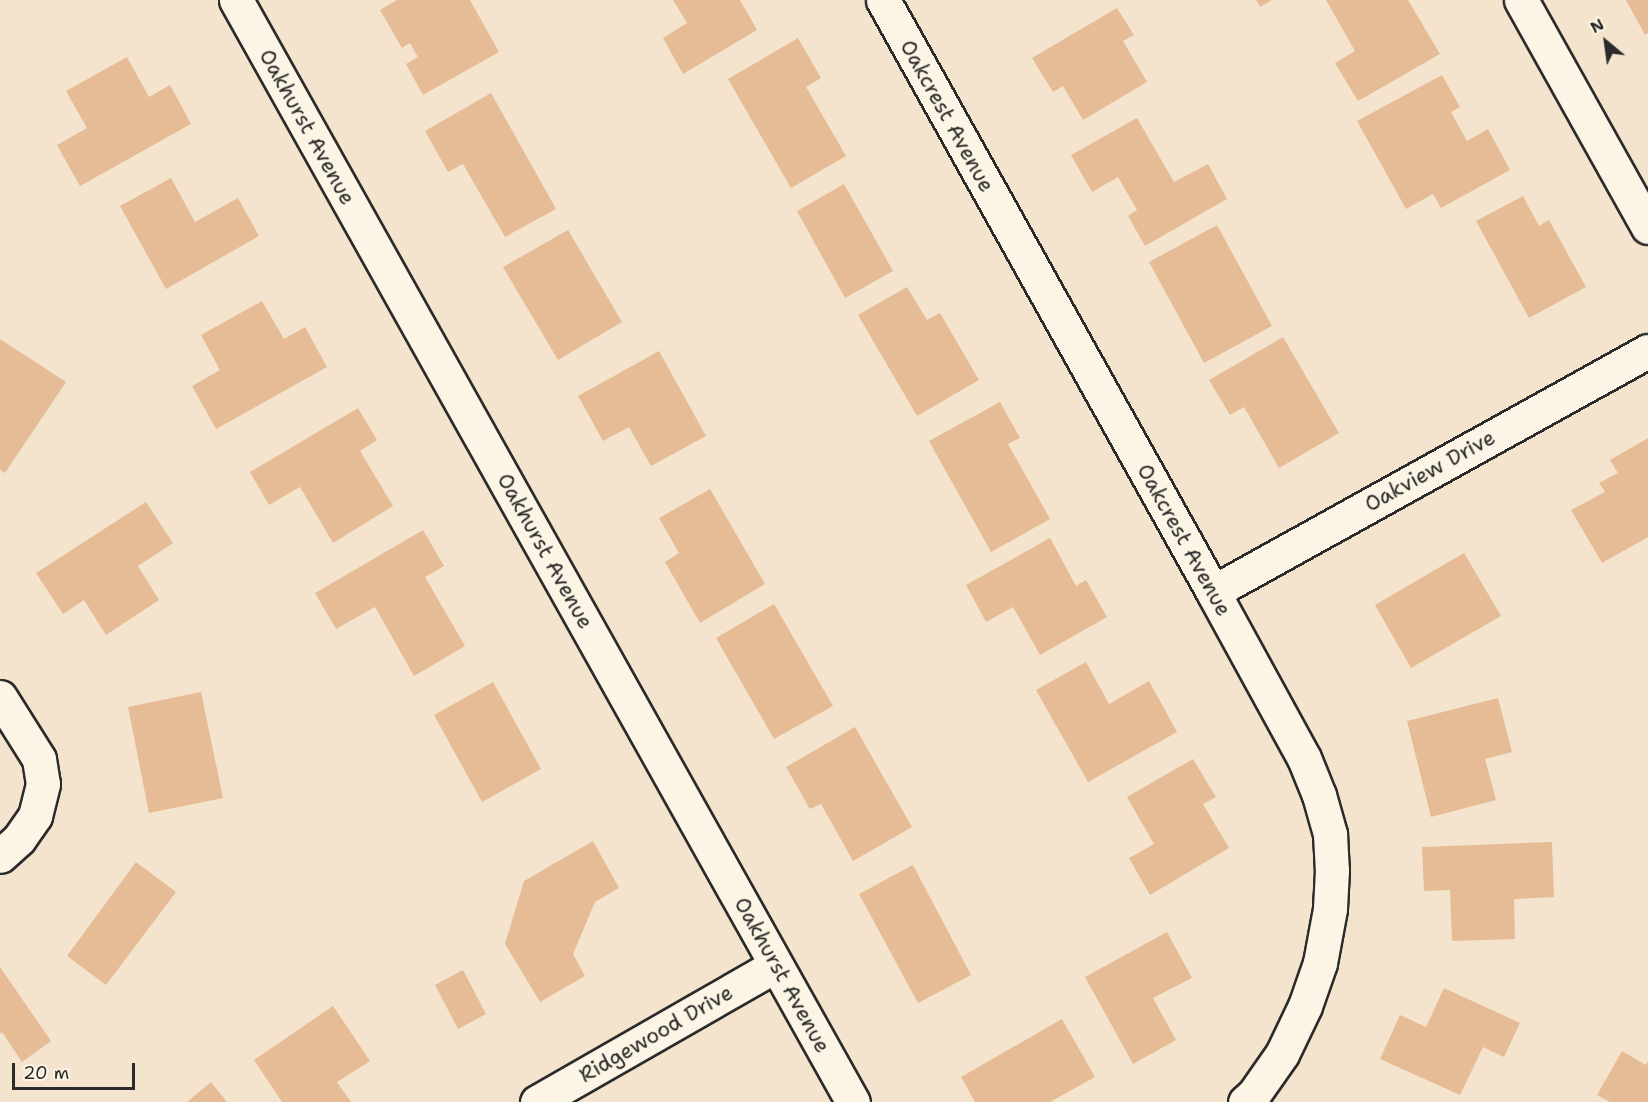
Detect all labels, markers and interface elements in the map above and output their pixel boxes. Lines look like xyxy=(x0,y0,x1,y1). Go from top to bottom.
north arrow xyxy=(1576,12,1636,72)
text: N xyxy=(1586,14,1608,38)
street label: Oakcrest Avenue xyxy=(895,35,999,197)
street label: Oakhurst Avenue xyxy=(254,45,360,209)
street label: Oakview Drive xyxy=(1360,425,1500,517)
street label: Oakcrest Avenue xyxy=(1132,459,1236,621)
street label: Oakhurst Avenue xyxy=(492,469,598,633)
street label: Oakhurst Avenue xyxy=(729,893,835,1057)
street label: Ridgewood Drive xyxy=(575,980,737,1088)
scale bar xyxy=(15,1051,138,1089)
text: 20 m xyxy=(23,1061,69,1085)

